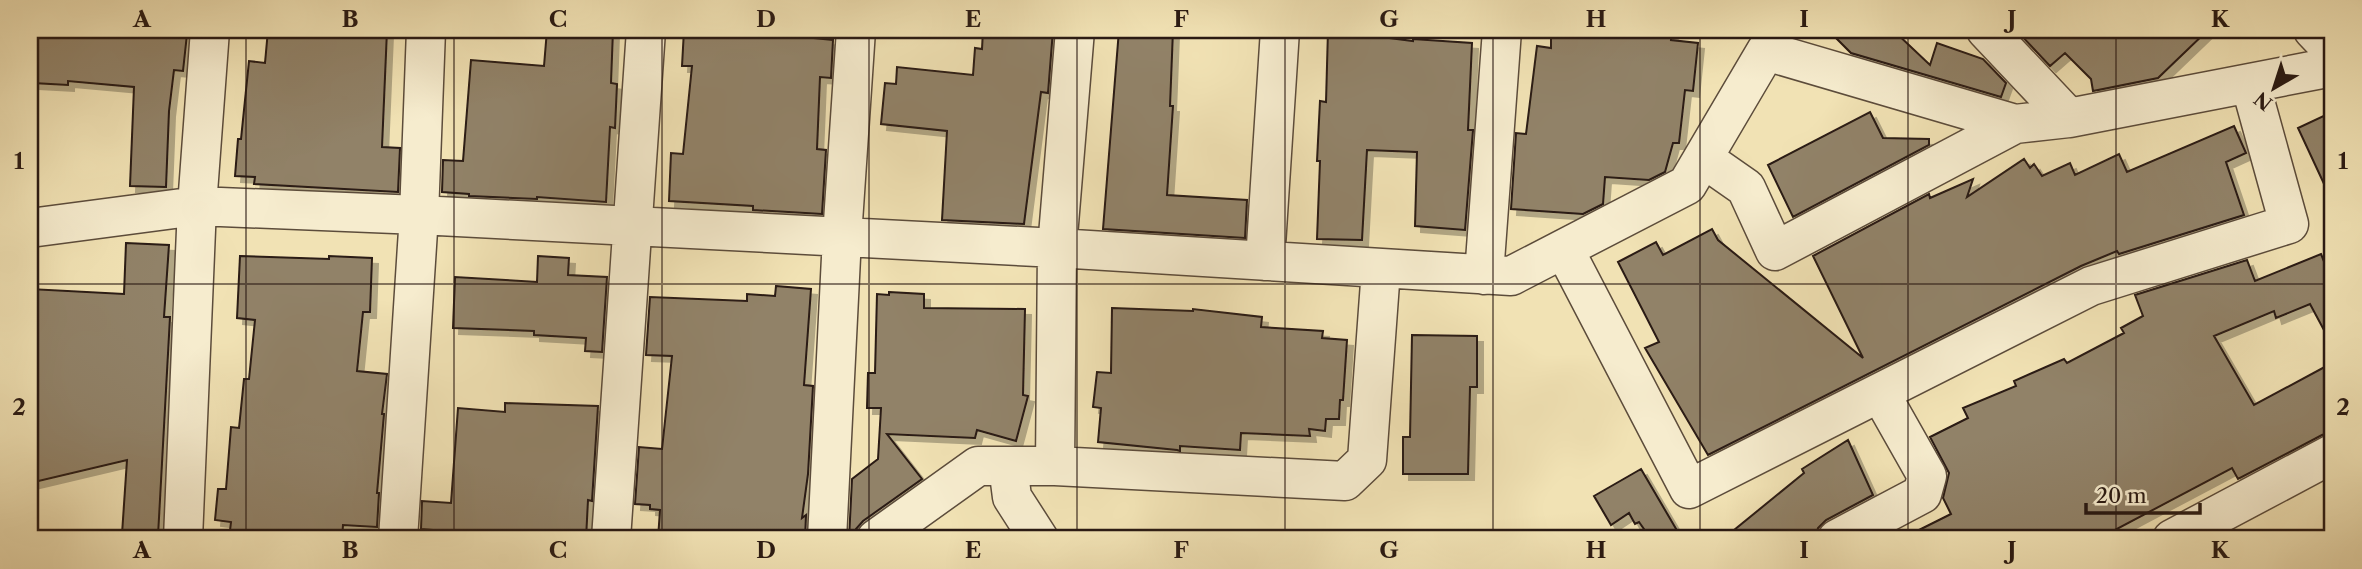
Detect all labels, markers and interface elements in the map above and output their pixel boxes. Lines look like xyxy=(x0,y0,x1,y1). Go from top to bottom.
text: A xyxy=(132,5,152,33)
text: B xyxy=(341,5,359,33)
text: C xyxy=(549,5,567,33)
text: D xyxy=(756,5,776,33)
text: E xyxy=(965,5,981,33)
text: F xyxy=(1173,5,1189,33)
text: G xyxy=(1379,5,1399,33)
text: H xyxy=(1586,5,1607,33)
text: I xyxy=(1799,5,1809,33)
text: J xyxy=(2003,5,2017,33)
text: K xyxy=(2211,5,2230,33)
north arrow xyxy=(2240,52,2310,122)
text: N xyxy=(2250,87,2277,115)
text: 1 xyxy=(14,147,25,175)
text: 1 xyxy=(2338,147,2349,175)
text: 2 xyxy=(12,393,26,421)
text: 2 xyxy=(2336,393,2350,421)
scale bar xyxy=(2086,471,2199,515)
text: 20 m xyxy=(2096,483,2147,508)
text: A xyxy=(132,536,152,564)
text: B xyxy=(341,536,359,564)
text: C xyxy=(549,536,567,564)
text: D xyxy=(756,536,776,564)
text: E xyxy=(965,536,981,564)
text: F xyxy=(1173,536,1189,564)
text: G xyxy=(1379,536,1399,564)
text: H xyxy=(1586,536,1607,564)
text: I xyxy=(1799,536,1809,564)
text: J xyxy=(2003,536,2017,564)
text: K xyxy=(2211,536,2230,564)

